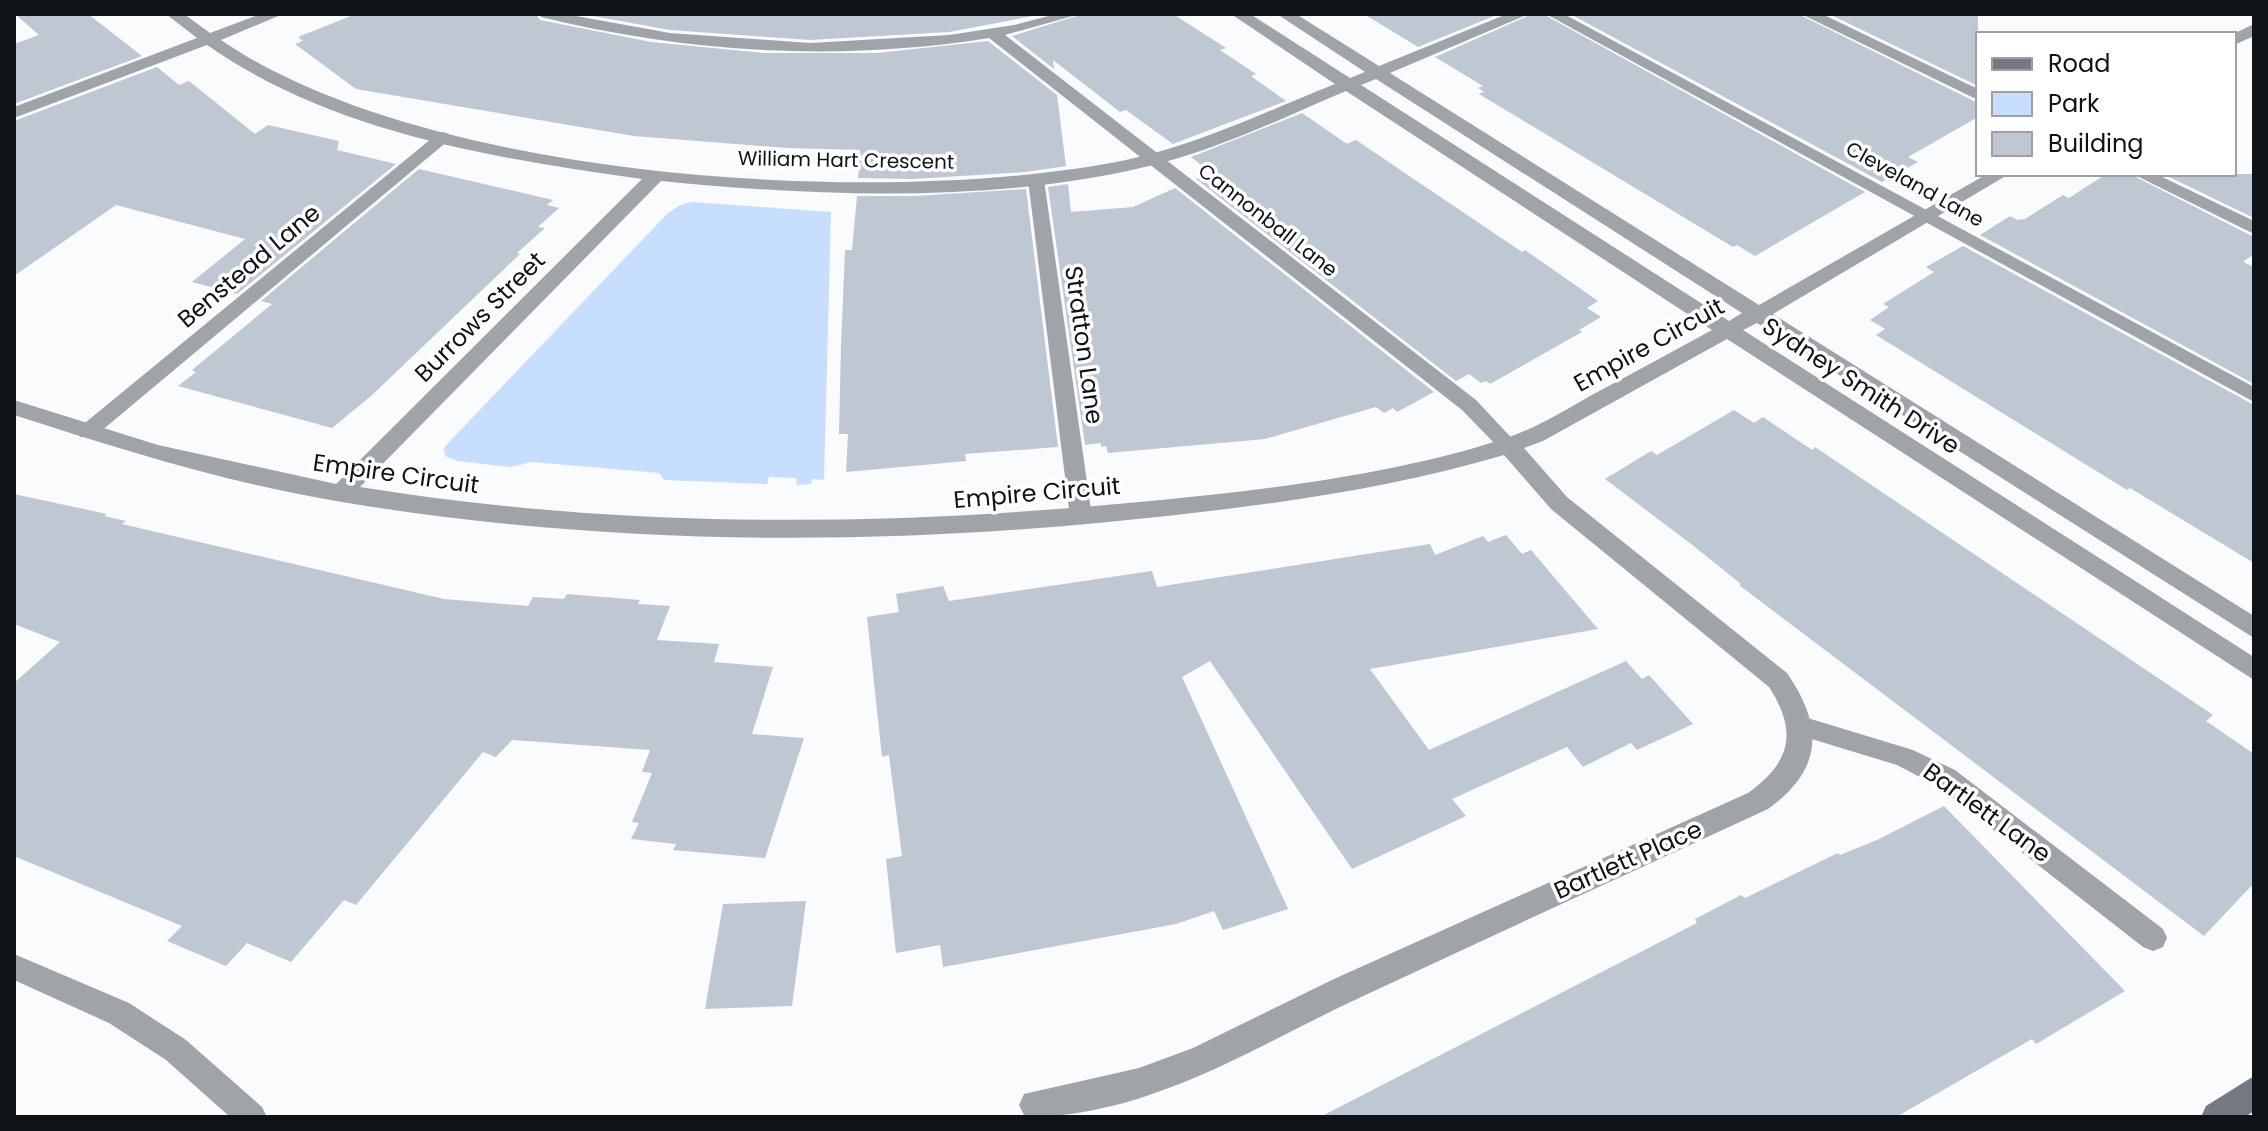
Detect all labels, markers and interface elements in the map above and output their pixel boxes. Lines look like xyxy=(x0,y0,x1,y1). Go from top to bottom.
legend xyxy=(1976,32,2236,176)
text: Road xyxy=(2048,47,2110,80)
text: Park xyxy=(2048,87,2100,120)
text: Building xyxy=(2048,127,2144,160)
street label: Cleveland Lane xyxy=(1841,134,1989,234)
street label: William Hart Crescent xyxy=(738,144,954,176)
street label: Cannonball Lane xyxy=(1192,157,1344,283)
street label: Benstead Lane xyxy=(170,196,327,335)
street label: Burrows Street xyxy=(407,244,552,389)
street label: Stratton Lane xyxy=(1057,264,1112,426)
street label: Empire Circuit xyxy=(1568,290,1730,400)
street label: Sydney Smith Drive xyxy=(1756,309,1966,462)
street label: Empire Circuit xyxy=(311,446,481,501)
street label: Empire Circuit xyxy=(952,469,1122,516)
street label: Bartlett Lane xyxy=(1917,755,2058,870)
street label: Bartlett Place xyxy=(1549,812,1707,907)

